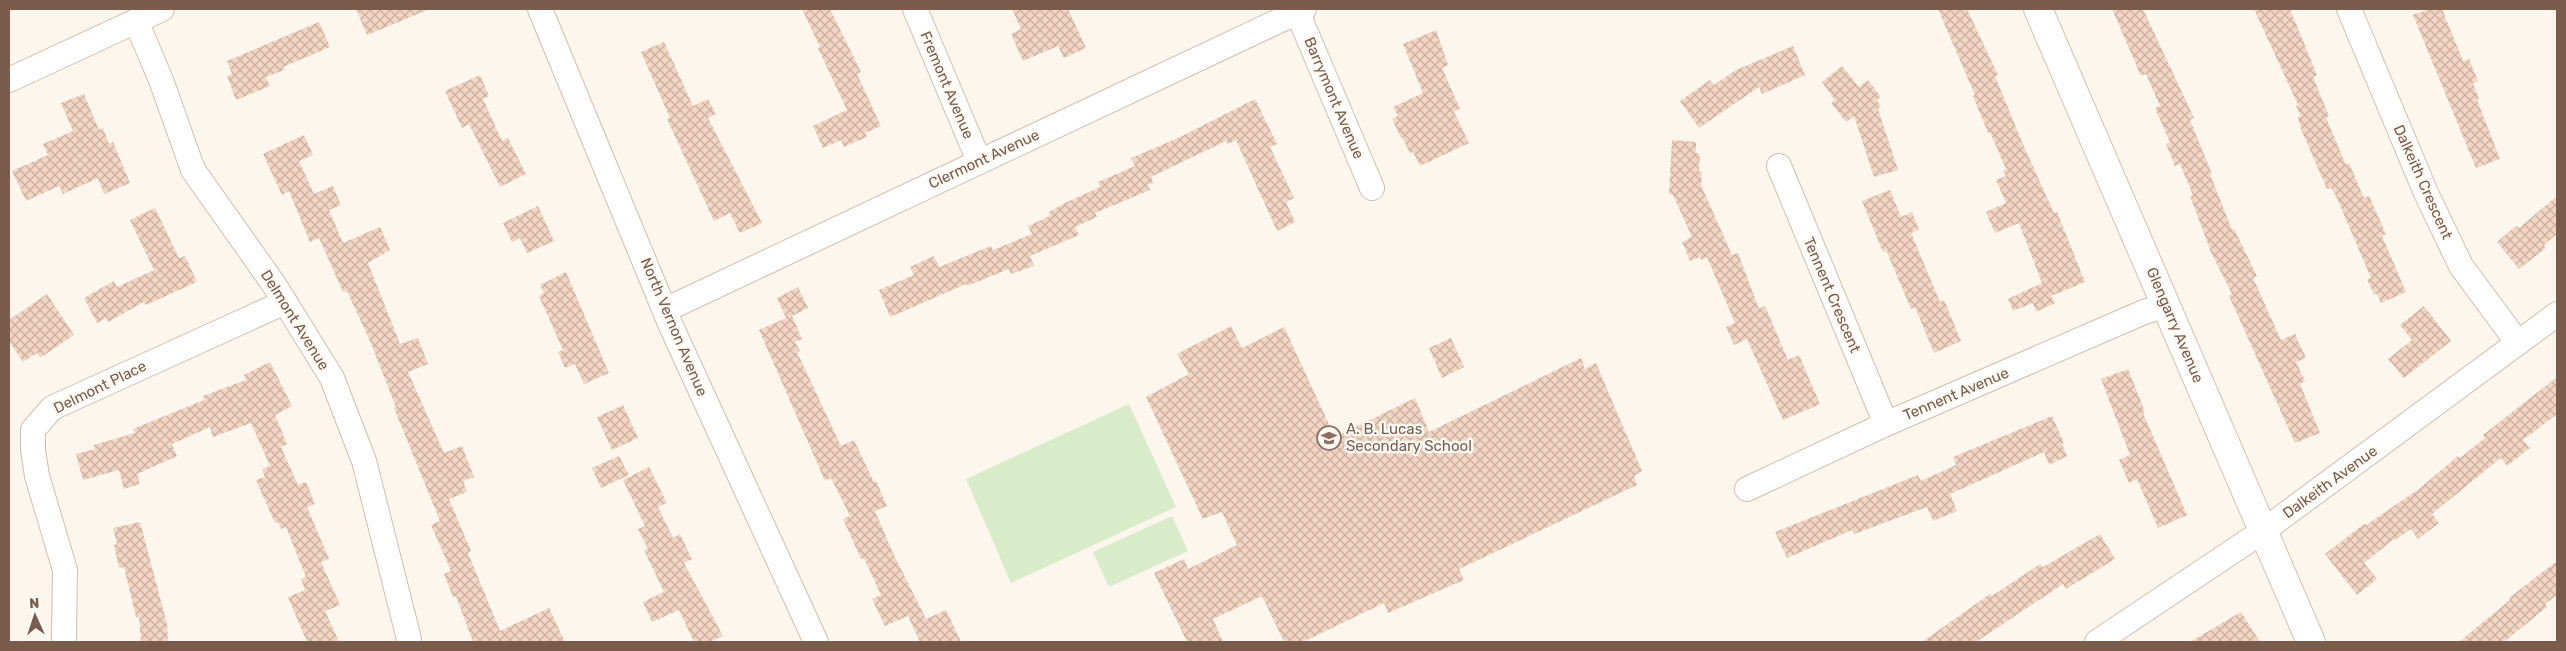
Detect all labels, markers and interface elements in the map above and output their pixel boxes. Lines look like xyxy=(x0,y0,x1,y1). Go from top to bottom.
street label: Fremont Avenue xyxy=(916,28,978,142)
street label: Barrymont Avenue xyxy=(1300,34,1368,162)
street label: Dalkeith Crescent xyxy=(2390,122,2456,242)
street label: Clermont Avenue xyxy=(926,125,1042,193)
street label: Tennent Crescent xyxy=(1800,234,1865,356)
street label: North Vernon Avenue xyxy=(637,255,711,399)
street label: Glengarry Avenue xyxy=(2143,265,2207,385)
street label: Delmont Avenue xyxy=(257,266,333,374)
street label: Delmont Place xyxy=(51,357,149,417)
street label: Tennent Avenue xyxy=(1901,364,2011,424)
place label: A. B. Lucas Secondary School xyxy=(1346,420,1472,455)
school or university icon: A. B. Lucas Secondary School xyxy=(1316,425,1342,451)
street label: Dalkeith Avenue xyxy=(2279,442,2381,522)
north arrow xyxy=(10,591,60,641)
text: N xyxy=(29,595,40,612)

